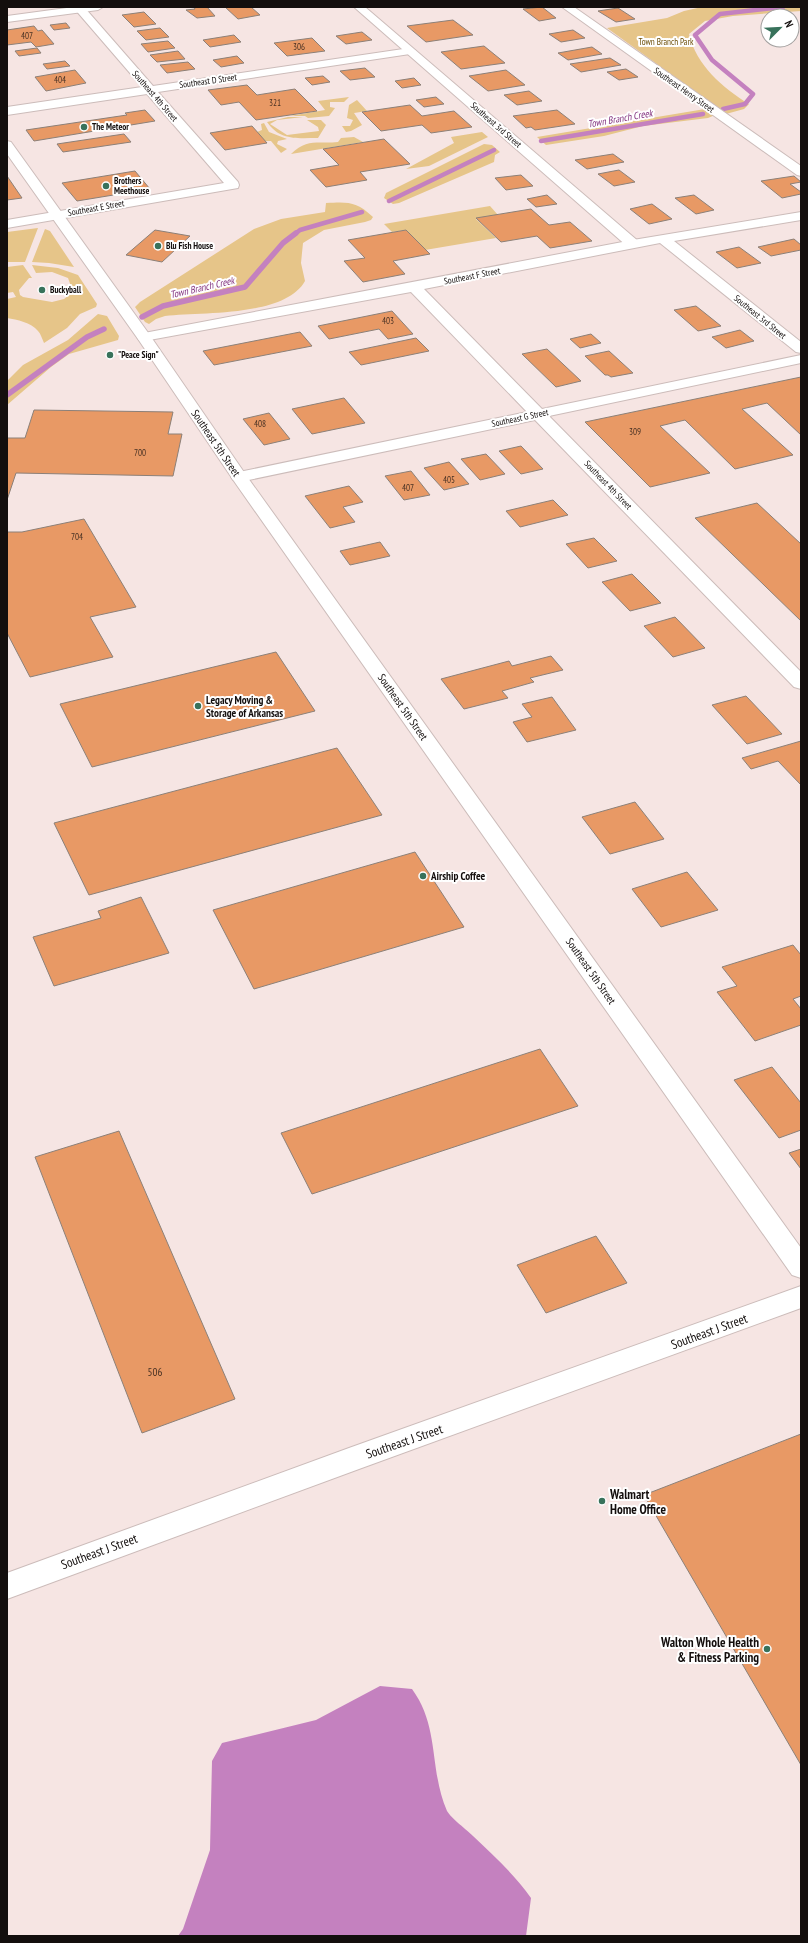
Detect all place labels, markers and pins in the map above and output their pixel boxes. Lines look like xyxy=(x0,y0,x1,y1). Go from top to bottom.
place label: The Meteor xyxy=(92,121,129,132)
marker: The Meteor xyxy=(79,122,89,132)
place label: Brothers Meethouse xyxy=(114,175,150,196)
marker: Brothers Meethouse xyxy=(101,181,111,191)
place label: Blu Fish House xyxy=(166,240,213,251)
marker: Blu Fish House xyxy=(153,241,163,251)
place label: Buckyball xyxy=(50,284,82,295)
marker: Buckyball xyxy=(37,285,47,295)
place label: "Peace Sign" xyxy=(118,349,159,360)
marker: "Peace Sign" xyxy=(105,350,115,360)
place label: Legacy Moving & Storage of Arkansas xyxy=(206,693,283,720)
marker: Legacy Moving & Storage of Arkansas xyxy=(193,701,203,711)
place label: Airship Coffee xyxy=(430,869,486,883)
marker: Airship Coffee xyxy=(418,871,428,881)
place label: Walmart Home Office xyxy=(609,1486,666,1518)
marker: Walmart Home Office xyxy=(597,1496,607,1506)
place label: Walton Whole Health & Fitness Parking xyxy=(660,1634,759,1666)
marker: Walton Whole Health & Fitness Parking xyxy=(762,1644,772,1654)

